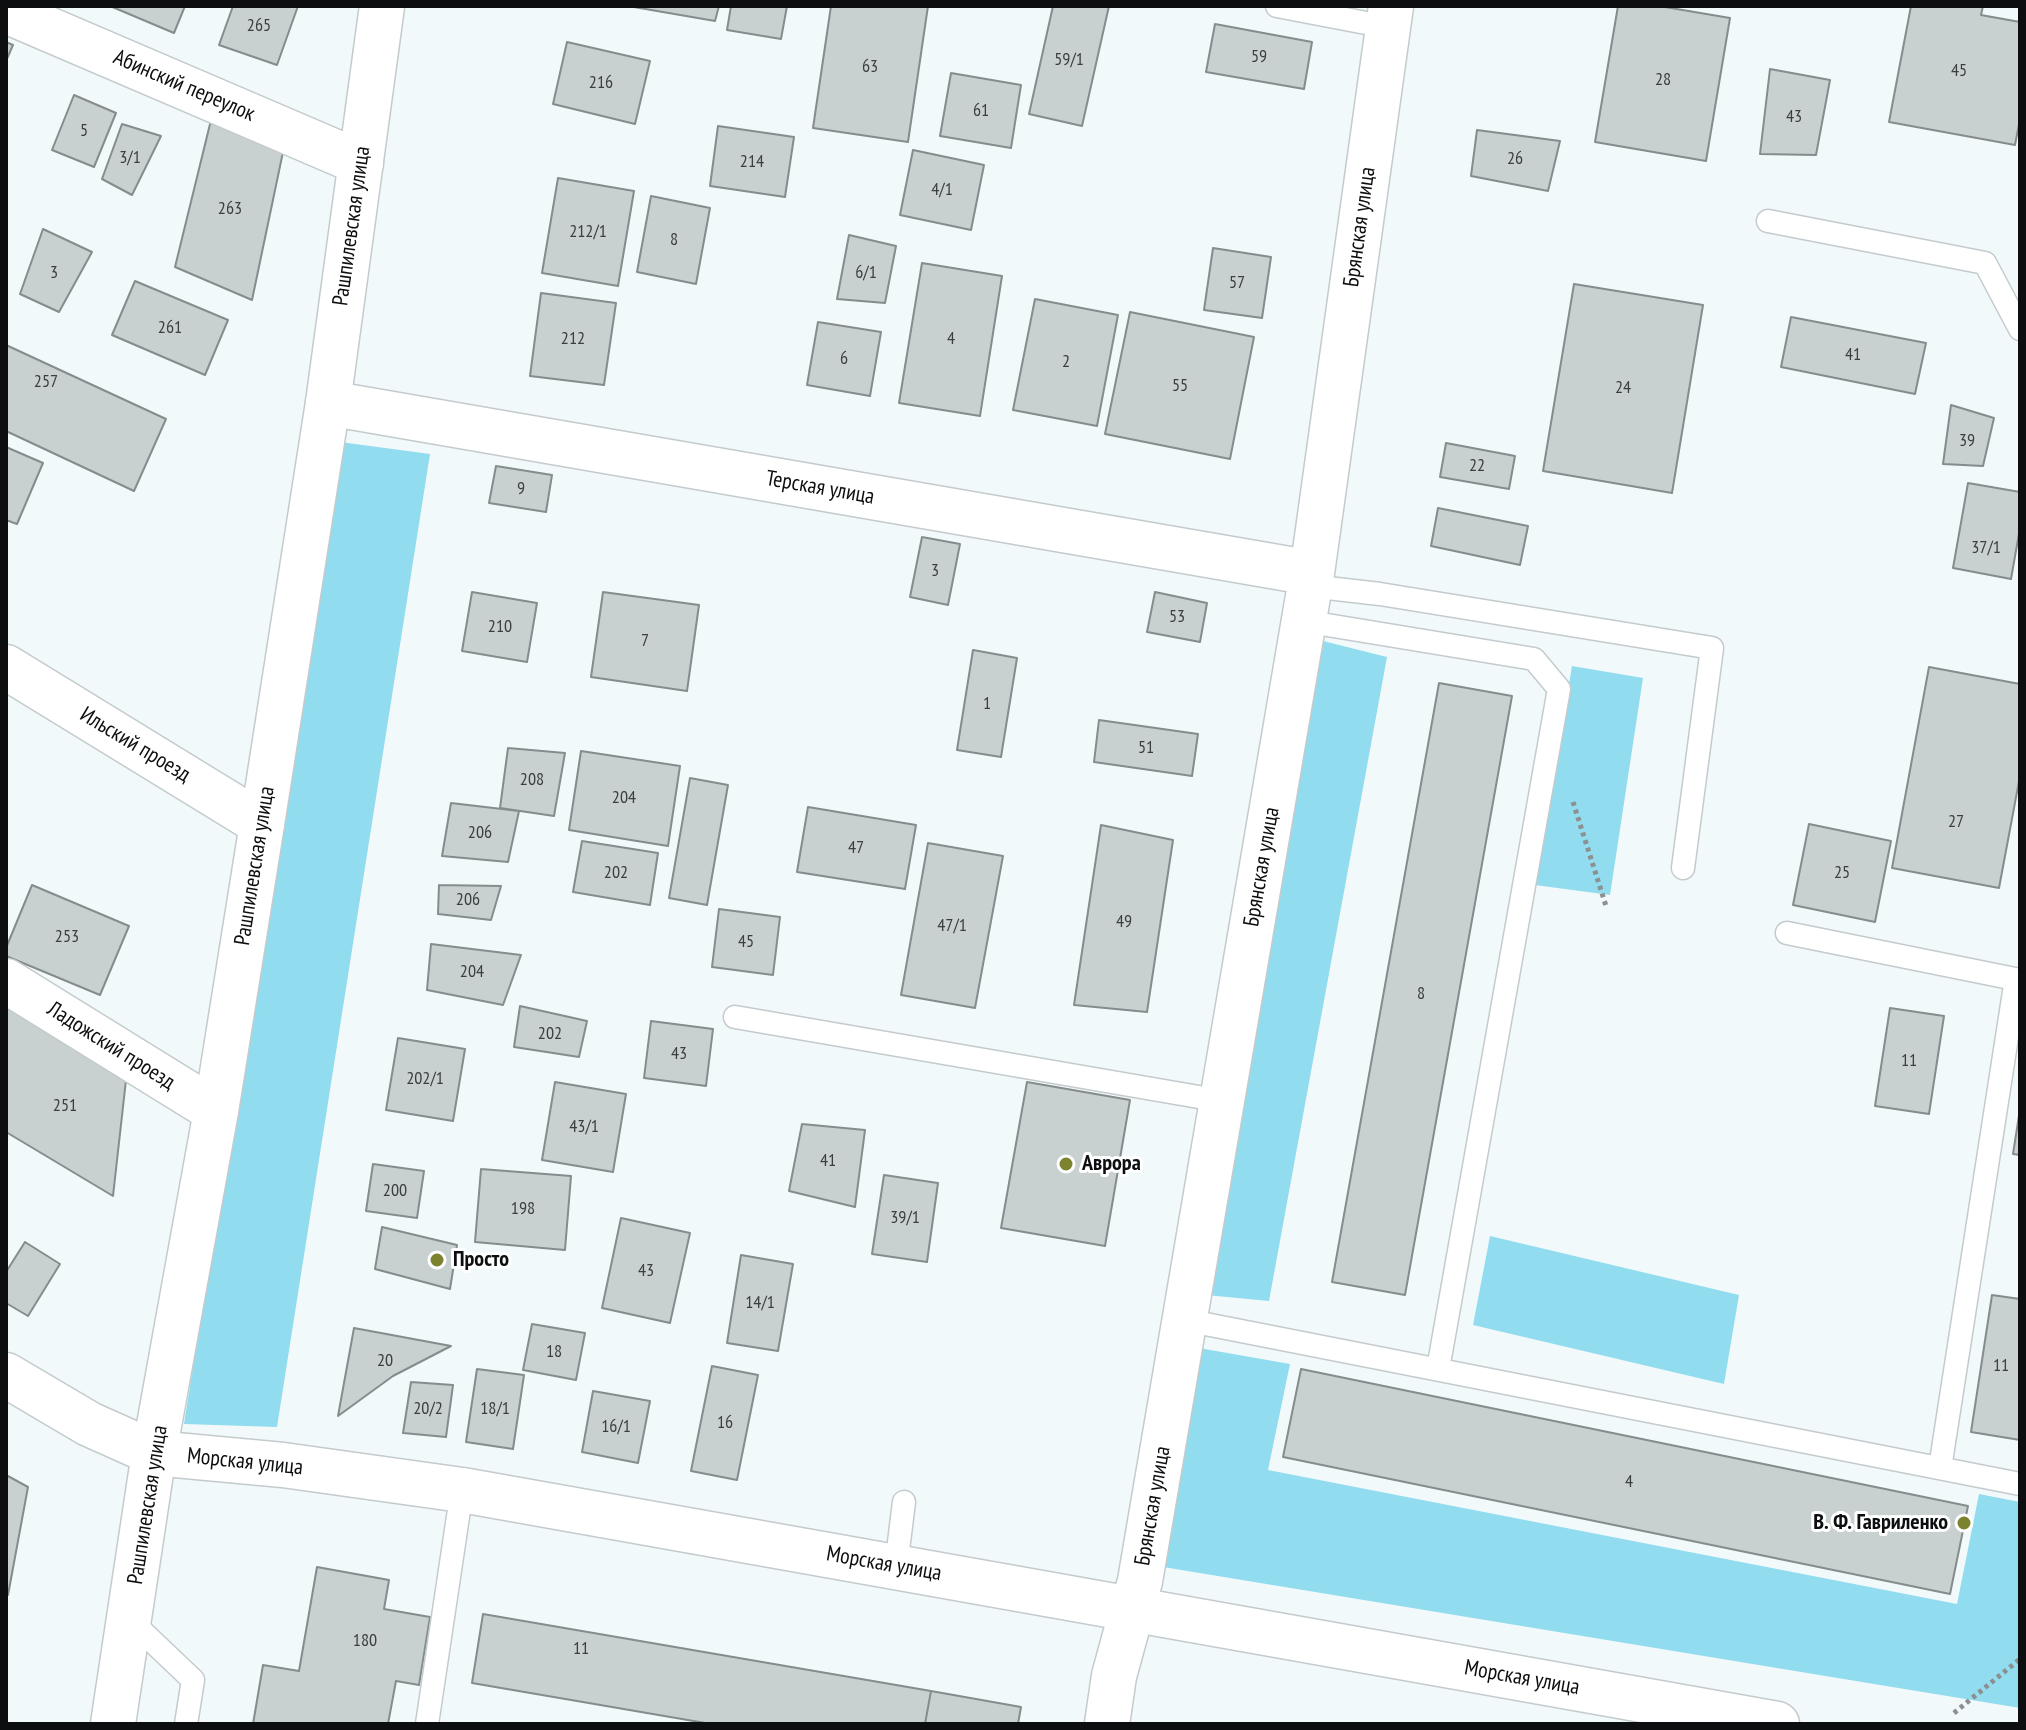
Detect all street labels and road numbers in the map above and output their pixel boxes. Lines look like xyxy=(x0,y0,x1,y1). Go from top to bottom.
street label: Абинский переулок xyxy=(109,44,259,128)
street label: Рашпилевская улица xyxy=(328,145,376,307)
street label: Брянская улица xyxy=(1339,165,1381,289)
street label: Терская улица xyxy=(764,465,876,511)
street label: Ильский проезд xyxy=(75,702,195,788)
street label: Рашпилевская улица xyxy=(229,785,281,947)
street label: Брянская улица xyxy=(1239,805,1285,929)
street label: Ладожский проезд xyxy=(42,996,180,1096)
street label: Рашпилевская улица xyxy=(122,1424,174,1586)
street label: Морская улица xyxy=(186,1443,304,1481)
street label: Брянская улица xyxy=(1130,1444,1176,1568)
street label: Морская улица xyxy=(824,1541,944,1587)
street label: Морская улица xyxy=(1462,1655,1582,1701)

